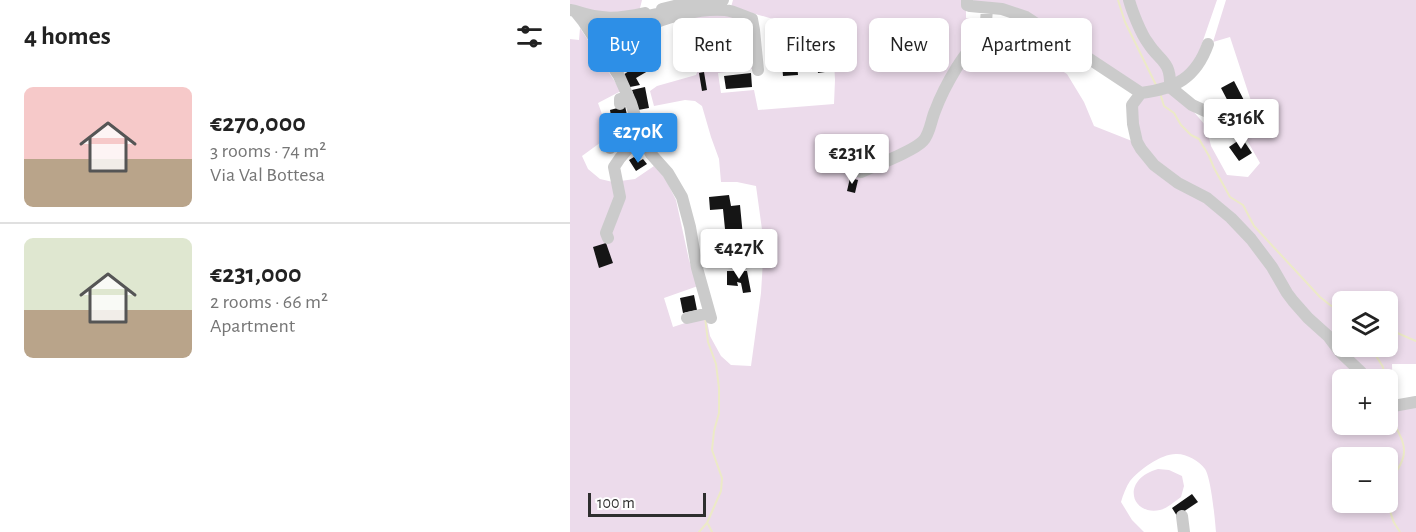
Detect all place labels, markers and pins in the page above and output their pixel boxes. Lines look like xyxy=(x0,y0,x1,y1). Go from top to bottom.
pin: €316K xyxy=(1199,99,1283,150)
pin: €270K xyxy=(596,113,680,164)
pin: €231K xyxy=(810,134,894,185)
pin: €427K xyxy=(697,229,781,280)

